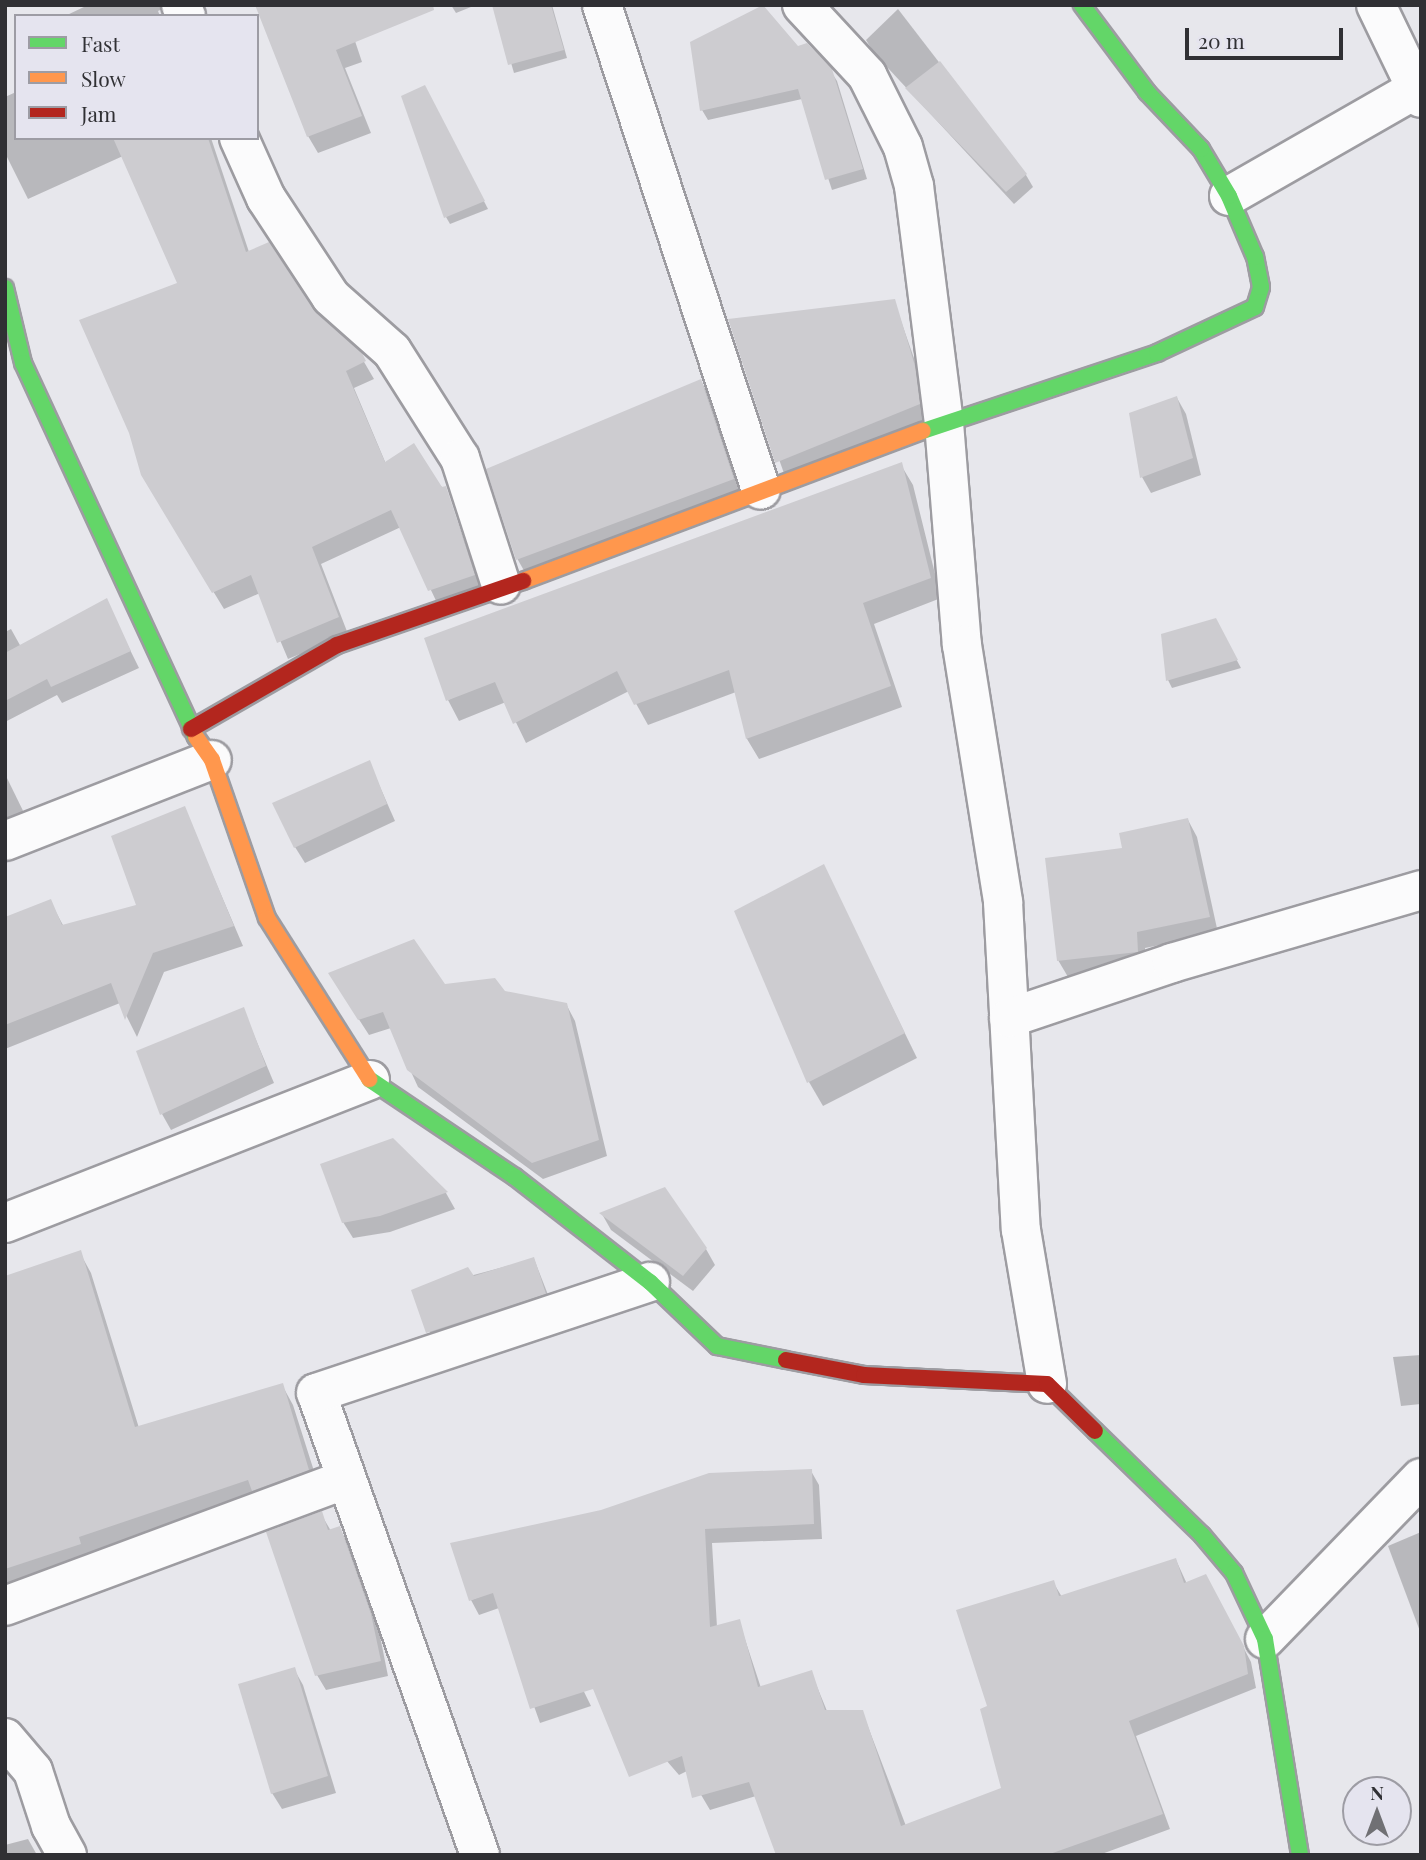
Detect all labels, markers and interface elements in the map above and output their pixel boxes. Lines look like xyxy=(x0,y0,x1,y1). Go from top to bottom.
legend xyxy=(14,14,259,140)
scale bar xyxy=(1188,14,1346,58)
text: 20 m xyxy=(1198,26,1245,54)
text: Fast xyxy=(81,29,120,57)
text: Slow xyxy=(81,64,126,92)
text: Jam xyxy=(81,99,117,127)
north arrow xyxy=(1342,1776,1412,1846)
text: N xyxy=(1370,1779,1384,1805)

